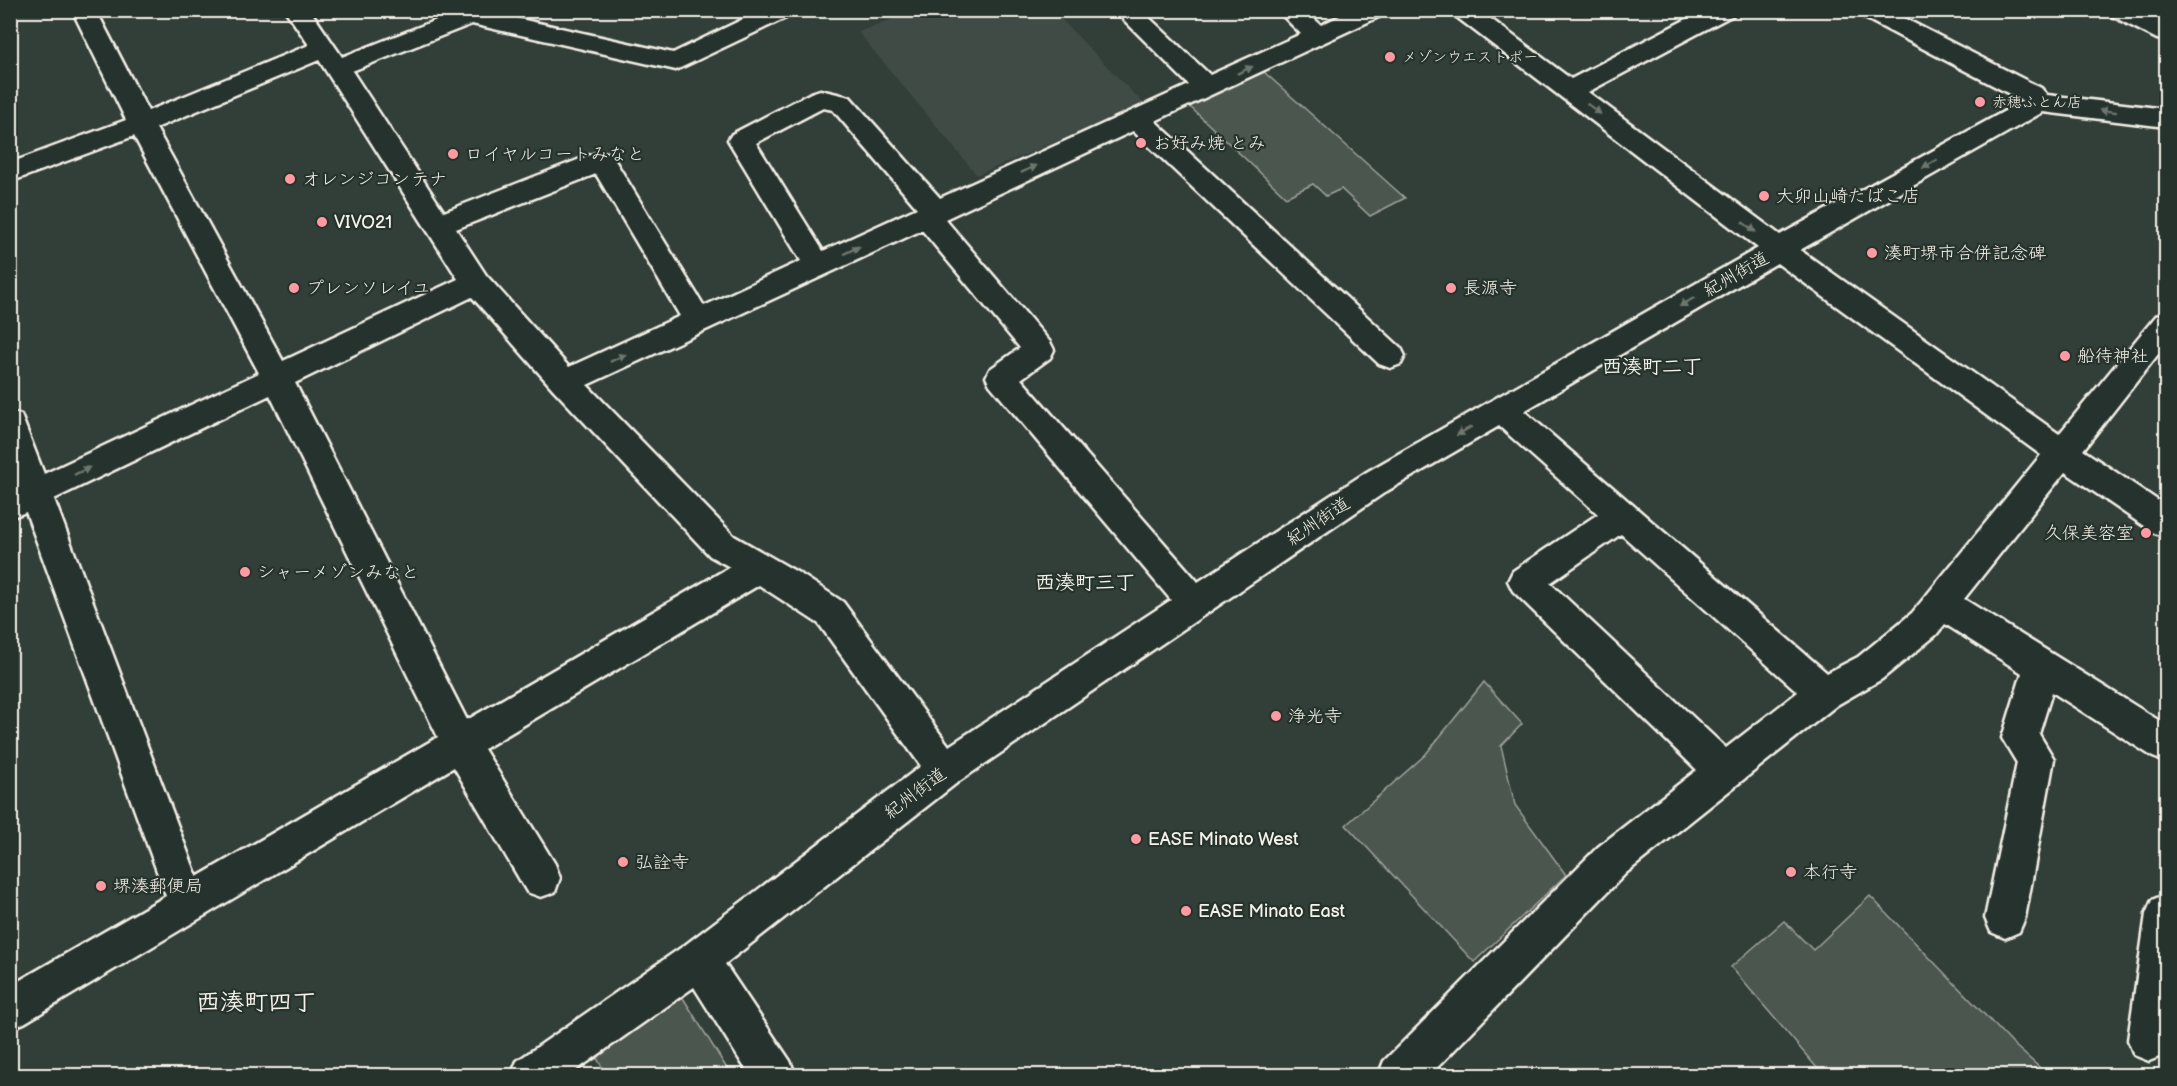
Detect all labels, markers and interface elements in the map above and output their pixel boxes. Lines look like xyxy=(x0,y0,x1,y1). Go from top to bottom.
place label: メゾンウエストポー xyxy=(1402,48,1538,67)
marker: メゾンウエストポー xyxy=(1383,50,1397,64)
one-way arrow xyxy=(1236,65,1253,74)
place label: 赤穂ふとん店 xyxy=(1992,93,2082,112)
marker: 赤穂ふとん店 xyxy=(1973,95,1987,109)
one-way arrow xyxy=(1586,103,1601,115)
one-way arrow xyxy=(2099,106,2118,116)
place label: お好み焼 とみ xyxy=(1153,133,1266,154)
marker: お好み焼 とみ xyxy=(1134,136,1148,150)
place label: ロイヤルコートみなと xyxy=(465,144,645,165)
marker: ロイヤルコートみなと xyxy=(446,147,460,161)
one-way arrow xyxy=(1922,159,1938,170)
one-way arrow xyxy=(1021,164,1039,174)
place label: オレンジコンテナ xyxy=(302,169,447,190)
marker: オレンジコンテナ xyxy=(283,172,297,186)
place label: 大卯山崎たばこ店 xyxy=(1776,186,1920,207)
marker: 大卯山崎たばこ店 xyxy=(1757,189,1771,203)
place label: VIVO21 xyxy=(334,212,392,233)
marker: VIVO21 xyxy=(315,215,329,229)
one-way arrow xyxy=(1741,221,1757,233)
place label: 湊町堺市合併記念碑 xyxy=(1884,243,2046,264)
one-way arrow xyxy=(844,246,861,255)
marker: 湊町堺市合併記念碑 xyxy=(1865,246,1879,260)
street label: 紀州街道 xyxy=(1700,247,1773,302)
place label: プレンソレイユ xyxy=(306,278,431,299)
place label: 長源寺 xyxy=(1463,278,1517,299)
marker: プレンソレイユ xyxy=(287,281,301,295)
marker: 長源寺 xyxy=(1444,281,1458,295)
one-way arrow xyxy=(1678,297,1695,307)
place label: 船待神社 xyxy=(2077,346,2149,367)
marker: 船待神社 xyxy=(2058,349,2072,363)
one-way arrow xyxy=(609,353,627,363)
district label: 西湊町二丁 xyxy=(1602,355,1702,379)
one-way arrow xyxy=(1455,426,1472,436)
one-way arrow xyxy=(74,467,91,476)
street label: 紀州街道 xyxy=(1283,493,1354,550)
place label: 久保美容室 xyxy=(2044,523,2134,544)
marker: 久保美容室 xyxy=(2139,526,2153,540)
place label: シャーメゾンみなと xyxy=(257,562,419,583)
marker: シャーメゾンみなと xyxy=(238,565,252,579)
district label: 西湊町三丁 xyxy=(1035,571,1135,595)
place label: 浄光寺 xyxy=(1288,706,1342,727)
marker: 浄光寺 xyxy=(1269,709,1283,723)
street label: 紀州街道 xyxy=(880,763,950,823)
place label: EASE Minato West xyxy=(1148,829,1299,850)
marker: EASE Minato West xyxy=(1129,832,1143,846)
place label: 弘詮寺 xyxy=(635,852,689,873)
marker: 弘詮寺 xyxy=(616,855,630,869)
place label: 本行寺 xyxy=(1803,862,1857,883)
marker: 本行寺 xyxy=(1784,865,1798,879)
place label: 堺湊郵便局 xyxy=(113,876,203,897)
marker: 堺湊郵便局 xyxy=(94,879,108,893)
place label: EASE Minato East xyxy=(1198,901,1346,922)
marker: EASE Minato East xyxy=(1179,904,1193,918)
district label: 西湊町四丁 xyxy=(196,988,316,1017)

